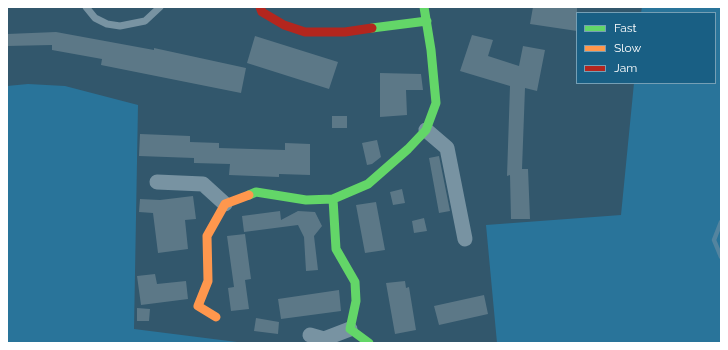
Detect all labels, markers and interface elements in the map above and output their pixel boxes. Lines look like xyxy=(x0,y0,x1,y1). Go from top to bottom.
legend xyxy=(576,12,716,84)
text: Fast xyxy=(614,21,637,35)
text: Slow xyxy=(614,41,641,55)
text: Jam xyxy=(614,61,637,75)

